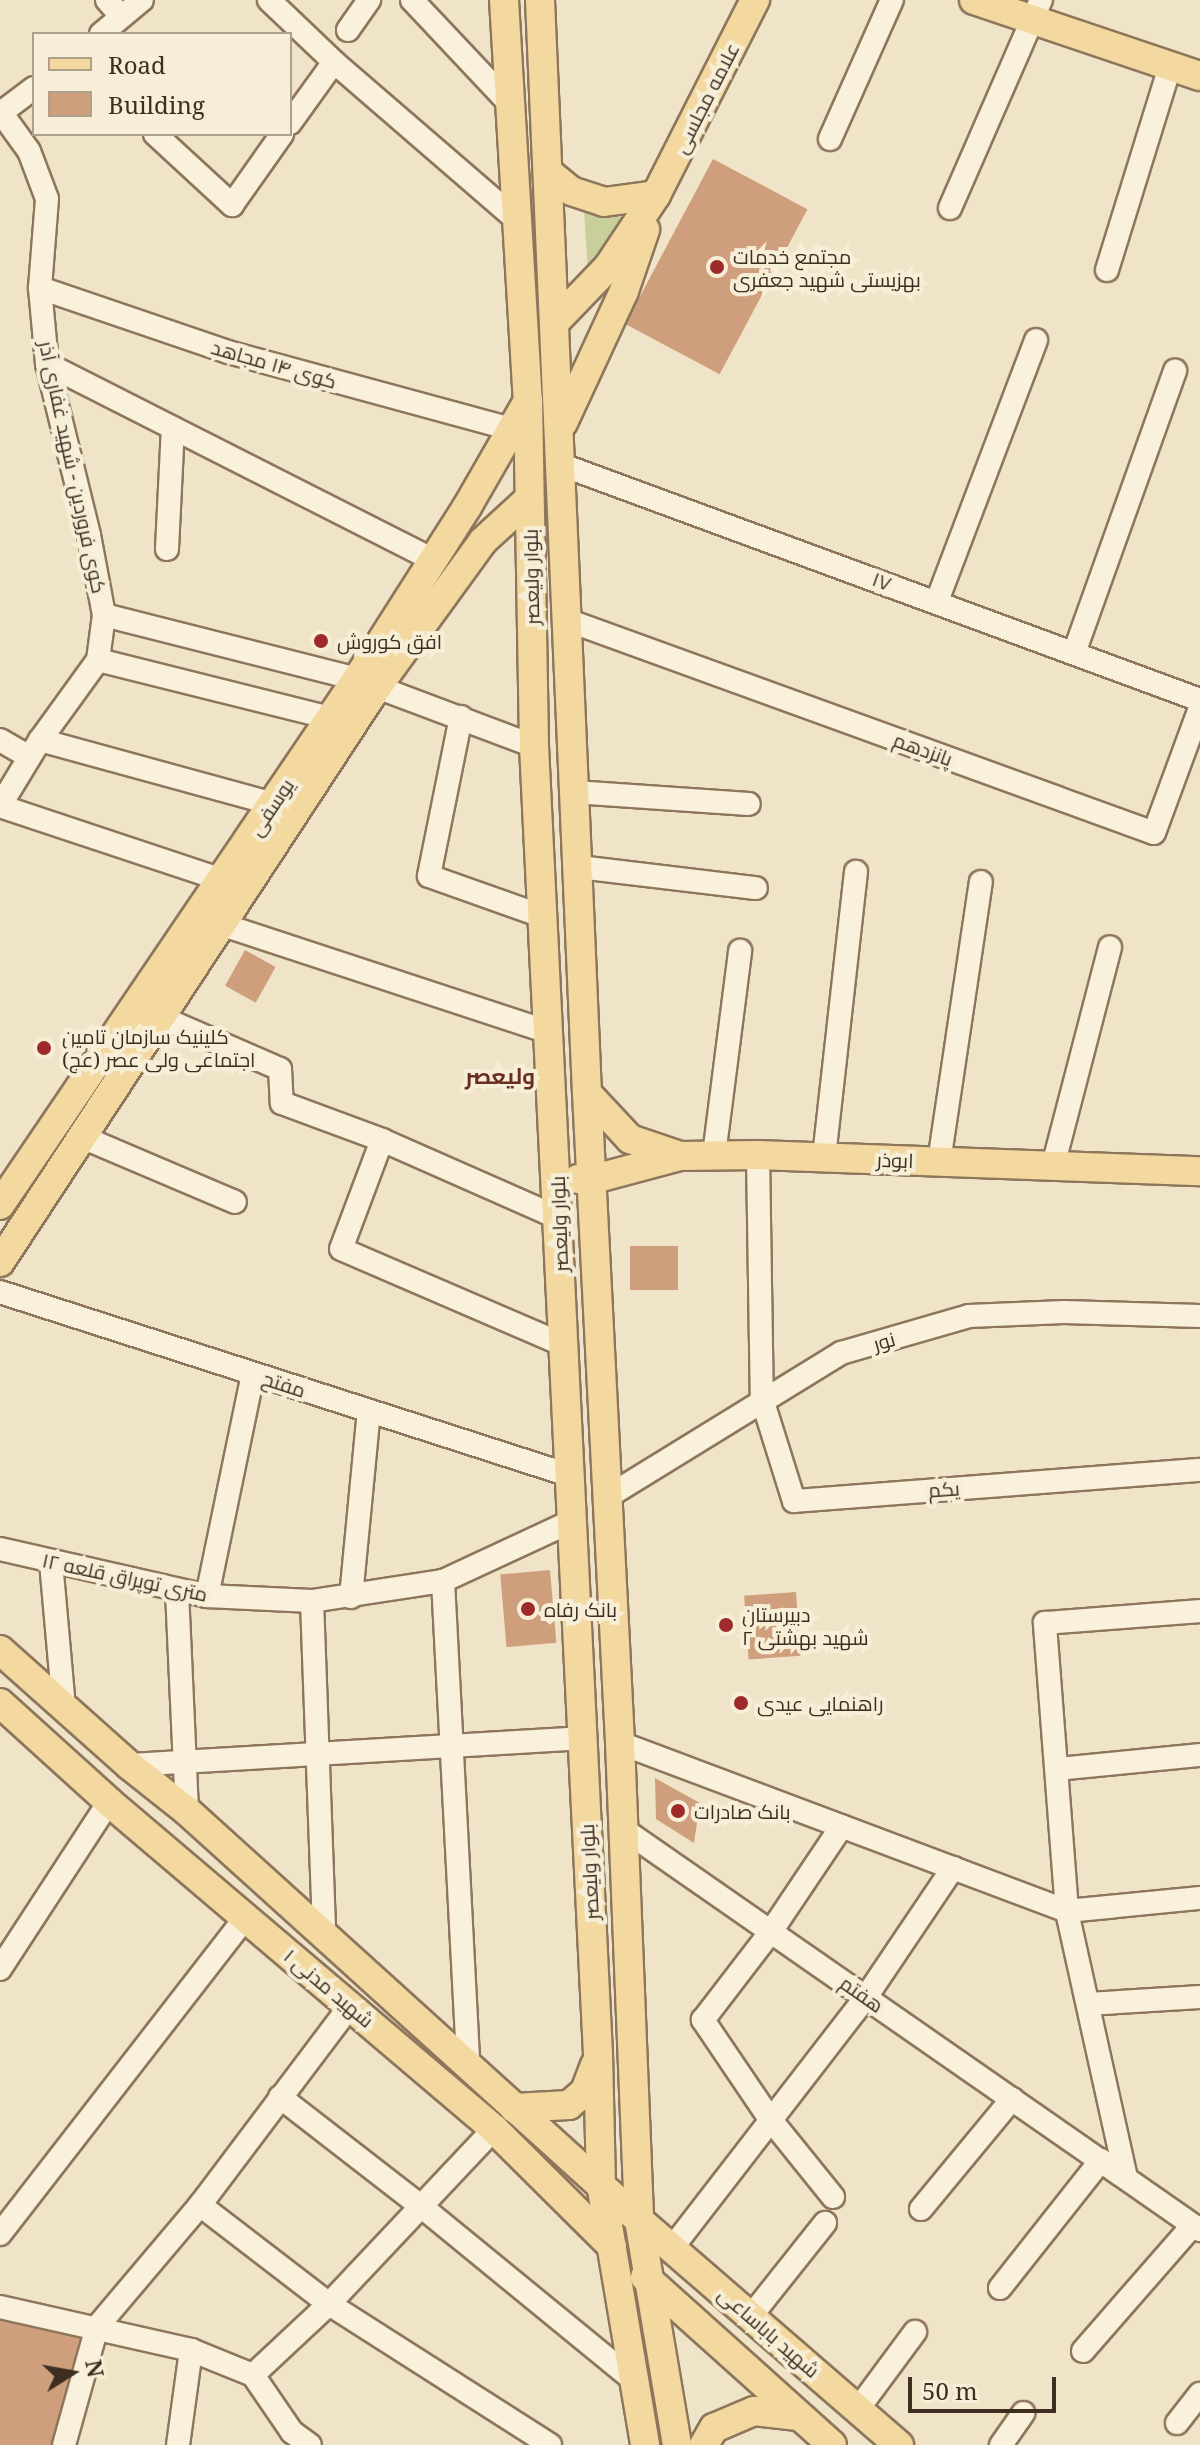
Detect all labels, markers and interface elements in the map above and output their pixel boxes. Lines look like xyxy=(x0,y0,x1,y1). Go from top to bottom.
legend xyxy=(32,32,292,136)
street label: علامه مجلسی xyxy=(668,39,744,157)
text: Road xyxy=(108,48,166,81)
text: Building xyxy=(108,88,205,121)
place label: مجتمع خدمات بهزیستی شهید جعفری xyxy=(733,244,921,291)
marker: مجتمع خدمات بهزیستی شهید جعفری xyxy=(708,258,726,276)
street label: کوی ۱۴ مجاهد xyxy=(209,335,339,393)
street label: کوی فروردین - شهید غفاری آذر xyxy=(34,338,112,596)
street label: بلوار ولیعصر xyxy=(518,529,544,625)
street label: ۱۷ xyxy=(869,567,895,595)
place label: افق کوروش xyxy=(337,629,442,653)
marker: افق کوروش xyxy=(312,632,330,650)
street label: پانزدهم xyxy=(890,727,956,771)
street label: یوسفی xyxy=(243,774,299,840)
place label: کلینیک سازمان تامین اجتماعی ولی عصر (عج) xyxy=(62,1024,255,1071)
marker: کلینیک سازمان تامین اجتماعی ولی عصر (عج) xyxy=(33,1037,55,1059)
district label: ولیعصر xyxy=(465,1063,535,1089)
street label: ابوذر xyxy=(876,1147,914,1173)
street label: بلوار ولیعصر xyxy=(545,1175,573,1273)
street label: نور xyxy=(870,1326,898,1356)
street label: مفتح xyxy=(259,1366,309,1402)
street label: یکم xyxy=(927,1476,961,1502)
street label: ۱۲ متری توپراق قلعه xyxy=(40,1548,210,1606)
place label: بانک رفاه xyxy=(544,1597,617,1621)
marker: بانک رفاه xyxy=(519,1600,537,1618)
place label: دبیرستان شهید بهشتی ۲ xyxy=(742,1602,869,1649)
marker: دبیرستان شهید بهشتی ۲ xyxy=(717,1616,735,1634)
place label: راهنمایی عیدی xyxy=(757,1691,883,1715)
marker: راهنمایی عیدی xyxy=(732,1694,750,1712)
place label: بانک صادرات xyxy=(694,1799,791,1823)
marker: بانک صادرات xyxy=(669,1802,687,1820)
street label: بلوار ولیعصر xyxy=(574,1823,604,1921)
street label: شهید مدنی ۱ xyxy=(279,1944,379,2032)
street label: هفتم xyxy=(836,1970,888,2018)
street label: شهید باباساعی xyxy=(714,2282,824,2382)
north arrow xyxy=(32,2333,112,2413)
text: N xyxy=(79,2357,112,2380)
scale bar xyxy=(912,2361,1060,2411)
text: 50 m xyxy=(922,2374,978,2407)

